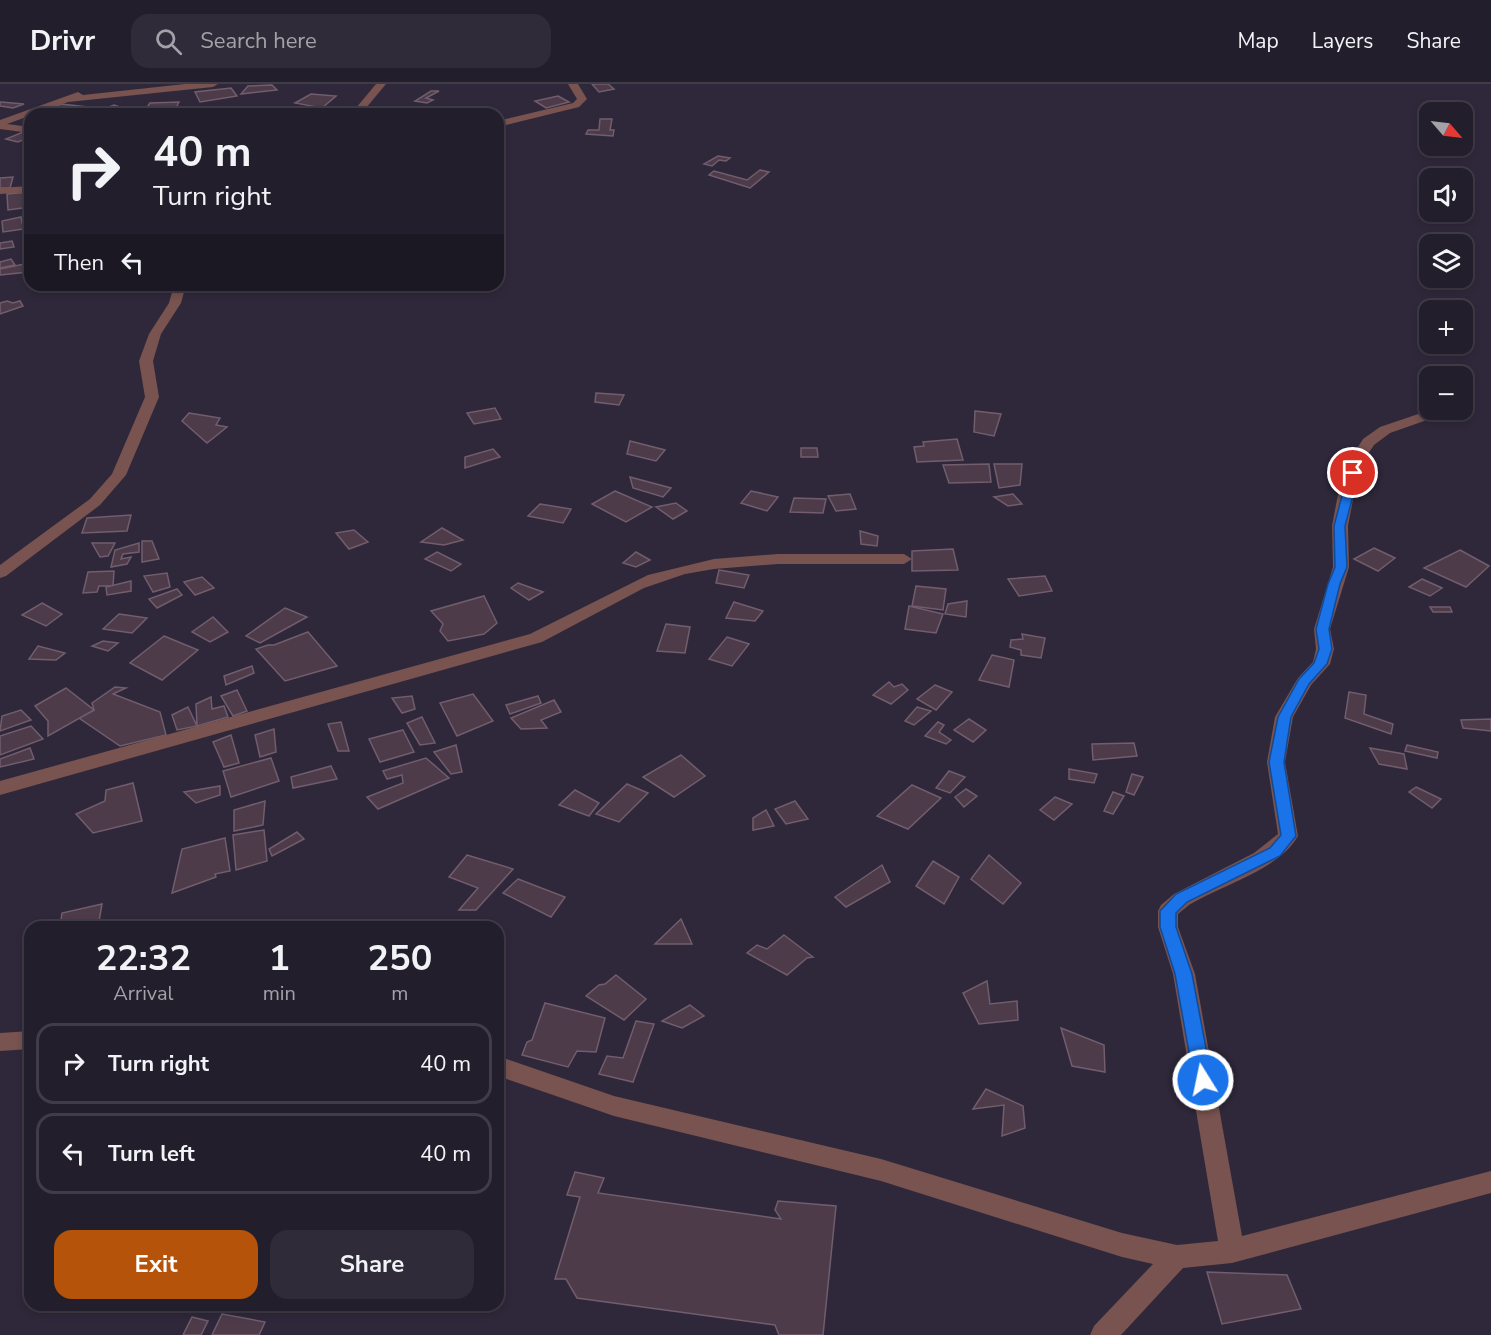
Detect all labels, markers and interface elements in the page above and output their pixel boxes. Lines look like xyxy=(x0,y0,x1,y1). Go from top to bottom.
search box xyxy=(131,14,551,68)
text: Drivr xyxy=(30,22,95,60)
icon: search xyxy=(152,25,185,58)
text: Search here xyxy=(200,26,317,56)
text: Map xyxy=(1237,27,1279,55)
text: Layers xyxy=(1312,27,1373,55)
text: Share xyxy=(1406,27,1461,55)
north arrow xyxy=(1419,102,1473,156)
map controls xyxy=(1419,102,1473,420)
text: 40 m xyxy=(153,124,252,181)
icon: right xyxy=(54,132,132,210)
button: sound xyxy=(1419,168,1473,222)
text: Turn right xyxy=(153,178,271,215)
button: layers xyxy=(1419,234,1473,288)
icon: left xyxy=(116,246,149,279)
text: Then xyxy=(54,248,104,278)
button: + xyxy=(1419,300,1473,354)
button: − xyxy=(1419,366,1473,420)
pin xyxy=(1327,447,1378,498)
icon: arrive xyxy=(1336,456,1369,489)
text: 22:32 xyxy=(96,934,191,983)
text: 1 xyxy=(268,934,290,983)
text: 250 xyxy=(367,934,432,983)
text: Arrival xyxy=(113,980,173,1007)
text: min xyxy=(263,980,296,1007)
text: m xyxy=(391,980,408,1007)
icon: right xyxy=(57,1047,90,1080)
position arrow xyxy=(1171,1048,1235,1112)
text: Turn right xyxy=(108,1049,209,1079)
text: 40 m xyxy=(420,1049,471,1079)
icon: left xyxy=(57,1137,90,1170)
text: Turn left xyxy=(108,1139,195,1169)
text: 40 m xyxy=(420,1139,471,1169)
button: Exit xyxy=(54,1230,258,1299)
button: Share xyxy=(270,1230,474,1299)

